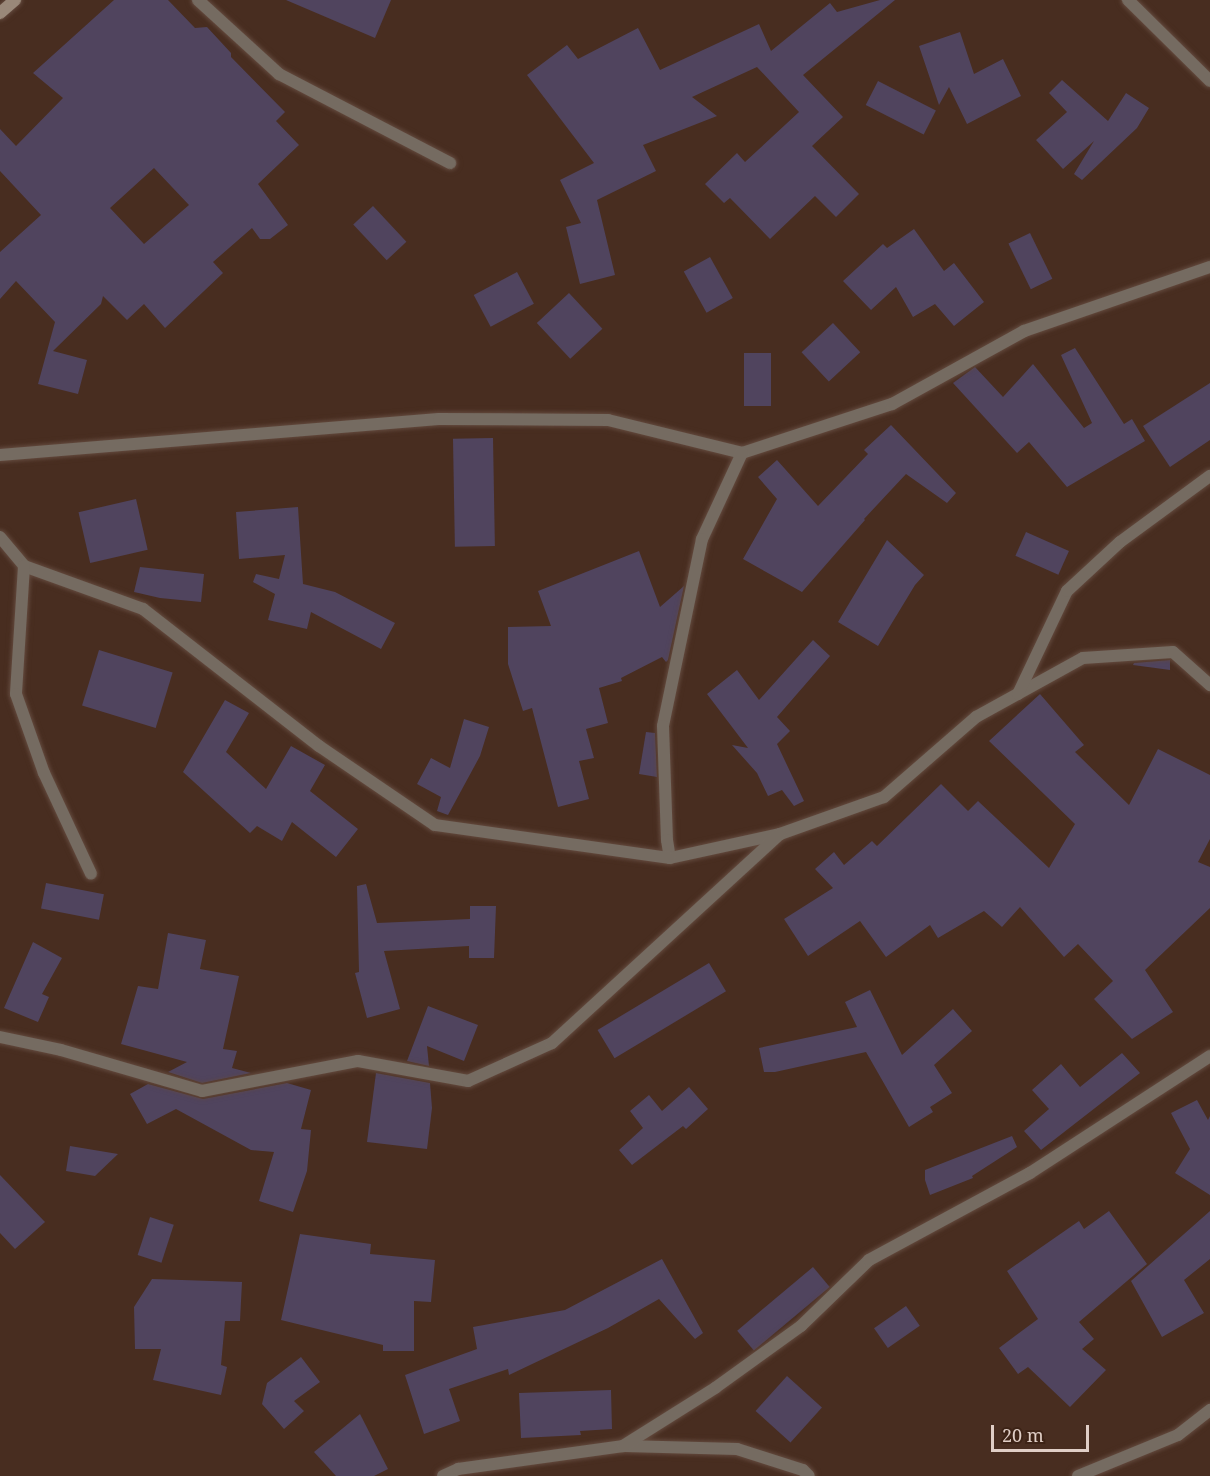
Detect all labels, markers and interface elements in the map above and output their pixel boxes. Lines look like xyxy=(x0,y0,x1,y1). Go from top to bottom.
scale bar xyxy=(994,1413,1092,1451)
text: 20 m xyxy=(1002,1423,1044,1447)

